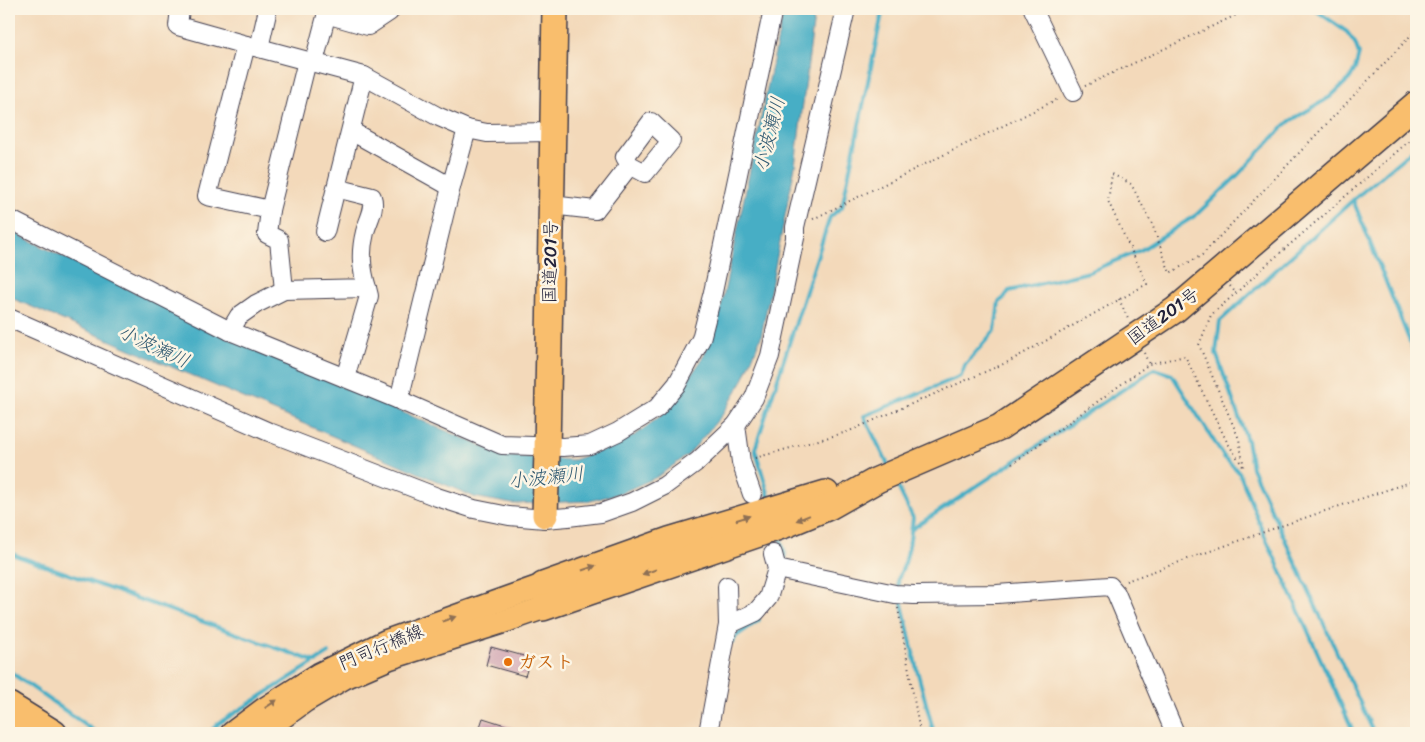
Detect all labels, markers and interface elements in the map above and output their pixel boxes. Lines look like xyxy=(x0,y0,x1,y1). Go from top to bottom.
water label: 小波瀬川 xyxy=(744,93,794,175)
street label: 国道201号 xyxy=(533,220,567,304)
street label: 国道201号 xyxy=(1120,279,1206,353)
water label: 小波瀬川 xyxy=(113,315,195,377)
water label: 小波瀬川 xyxy=(506,457,586,497)
one-way arrow xyxy=(736,513,751,521)
one-way arrow xyxy=(795,515,810,522)
one-way arrow xyxy=(582,564,597,572)
one-way arrow xyxy=(641,568,656,576)
street label: 門司行橋線 xyxy=(333,615,429,679)
one-way arrow xyxy=(441,615,456,622)
place label: ガスト xyxy=(518,646,574,678)
marker: ガスト xyxy=(502,656,514,668)
one-way arrow xyxy=(265,700,278,709)

